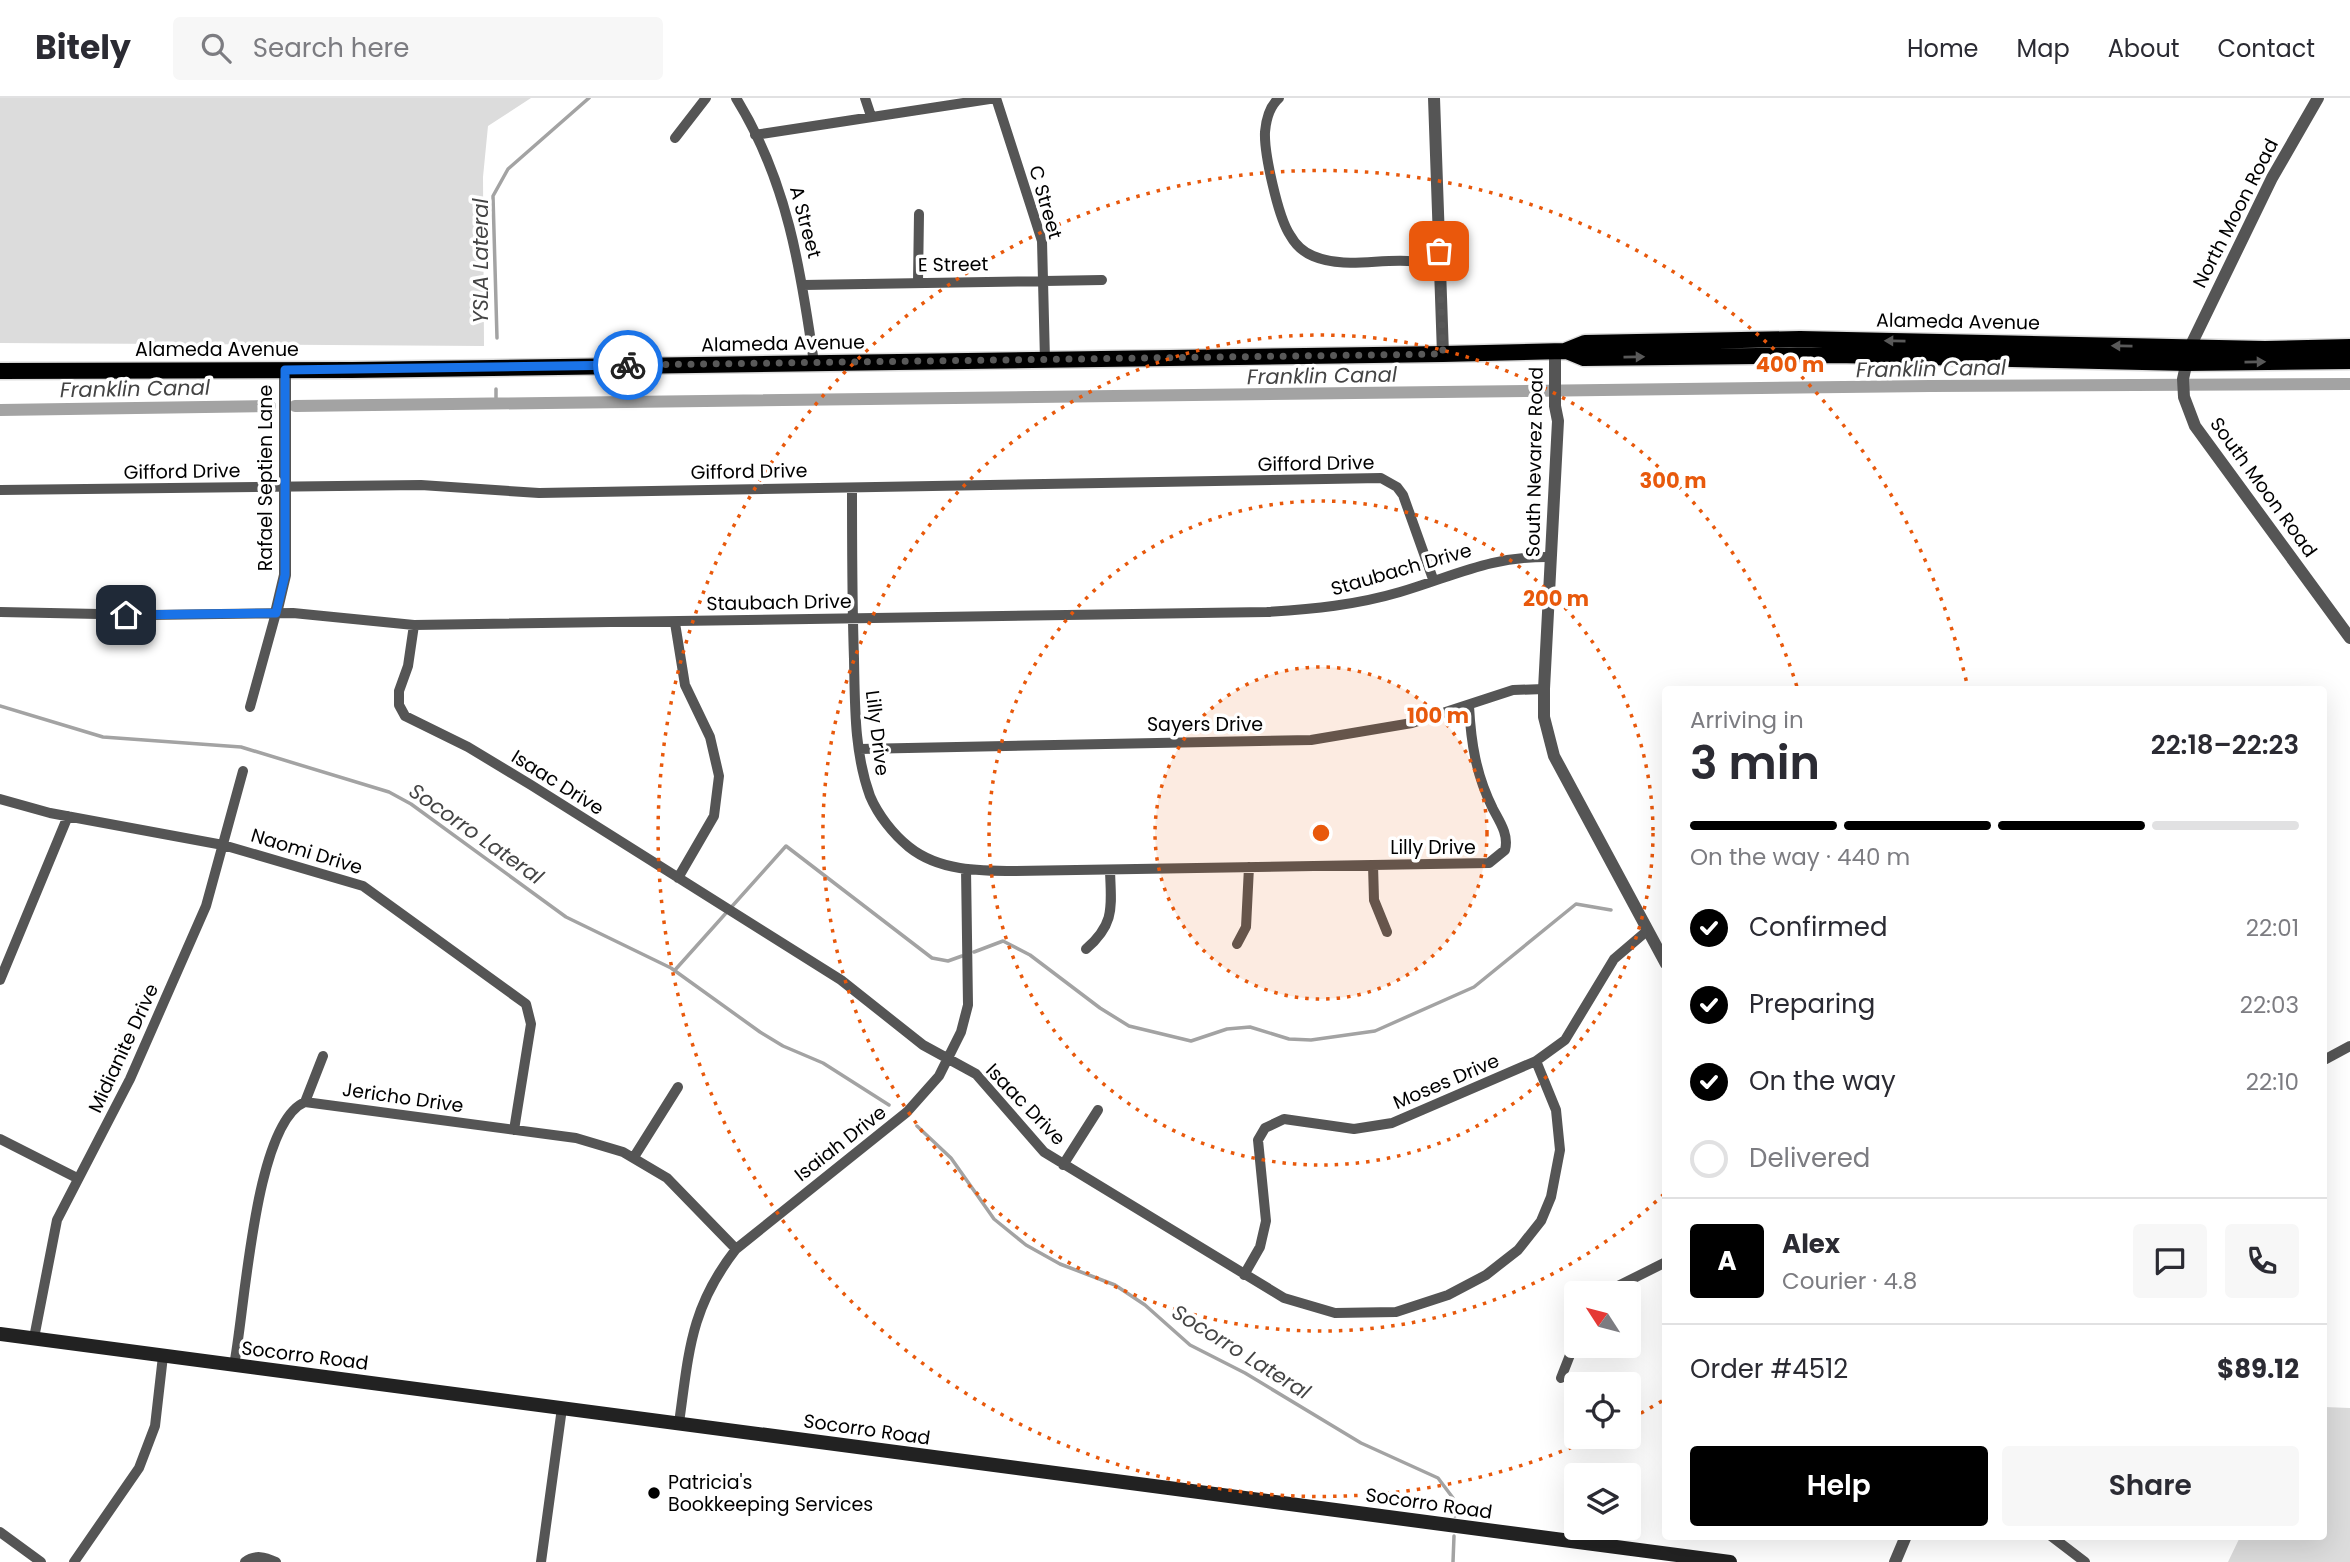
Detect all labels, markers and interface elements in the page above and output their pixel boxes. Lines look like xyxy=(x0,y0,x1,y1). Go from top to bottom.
search box xyxy=(173,17,663,80)
text: Bitely xyxy=(35,24,131,71)
icon: search xyxy=(197,29,235,67)
text: Search here xyxy=(253,30,409,66)
text: Home xyxy=(1907,32,1979,65)
text: Map xyxy=(2017,32,2070,65)
text: About xyxy=(2108,32,2179,65)
text: Contact xyxy=(2217,32,2315,65)
street label: North Moon Road xyxy=(2186,134,2285,292)
street label: C Street xyxy=(1022,162,1069,242)
street label: A Street xyxy=(783,183,828,261)
water label: YSLA Lateral xyxy=(466,198,495,324)
pin xyxy=(1409,221,1469,281)
icon: bag xyxy=(1420,232,1458,270)
street label: E Street xyxy=(918,250,989,279)
street label: Alameda Avenue xyxy=(1876,307,2040,336)
street label: Alameda Avenue xyxy=(701,329,865,358)
courier xyxy=(593,330,663,400)
one-way arrow xyxy=(1883,335,1905,347)
street label: Alameda Avenue xyxy=(135,336,299,363)
one-way arrow xyxy=(2111,340,2133,352)
icon: bike xyxy=(609,346,647,384)
text: 400 m xyxy=(1756,350,1824,379)
one-way arrow xyxy=(1623,351,1645,363)
water label: Franklin Canal xyxy=(1856,353,2007,384)
one-way arrow xyxy=(2244,356,2266,368)
water label: Franklin Canal xyxy=(1247,360,1398,391)
street label: South Nevarez Road xyxy=(1519,367,1550,557)
water label: Franklin Canal xyxy=(60,373,211,404)
street label: Rafael Septien Lane xyxy=(252,385,279,571)
street label: South Moon Road xyxy=(2204,412,2324,563)
street label: Gifford Drive xyxy=(1257,449,1375,478)
street label: Gifford Drive xyxy=(123,457,241,486)
street label: Gifford Drive xyxy=(690,457,808,486)
text: 300 m xyxy=(1640,466,1706,495)
street label: Staubach Drive xyxy=(1328,536,1475,602)
text: 200 m xyxy=(1523,584,1589,613)
pin xyxy=(96,585,156,645)
street label: Staubach Drive xyxy=(706,588,852,617)
icon: home xyxy=(107,596,145,634)
street label: Lilly Drive xyxy=(859,689,896,777)
text: 100 m xyxy=(1407,701,1469,730)
text: Arriving in xyxy=(1690,704,1804,736)
street label: Sayers Drive xyxy=(1147,711,1263,738)
text: 22:18–22:23 xyxy=(2151,727,2299,763)
text: 3 min xyxy=(1690,731,1820,795)
street label: Isaac Drive xyxy=(506,743,609,822)
water label: Socorro Lateral xyxy=(403,776,550,891)
centre of rings xyxy=(1309,821,1333,845)
street label: Naomi Drive xyxy=(248,822,366,881)
street label: Lilly Drive xyxy=(1390,834,1476,861)
text: On the way · 440 m xyxy=(1690,841,1910,873)
icon: check xyxy=(1690,909,1728,947)
text: Confirmed xyxy=(1749,909,1887,945)
text: 22:01 xyxy=(2246,912,2299,944)
street label: Midianite Drive xyxy=(82,979,165,1117)
icon: check xyxy=(1690,986,1728,1024)
text: Preparing xyxy=(1749,986,1875,1022)
text: 22:03 xyxy=(2240,989,2299,1021)
street label: Moses Drive xyxy=(1389,1047,1503,1116)
street label: Isaac Drive xyxy=(980,1057,1072,1151)
icon: check xyxy=(1690,1063,1728,1101)
text: On the way xyxy=(1749,1063,1896,1099)
text: 22:10 xyxy=(2246,1066,2299,1098)
street label: Jericho Drive xyxy=(341,1076,465,1119)
street label: Isaiah Drive xyxy=(789,1099,892,1188)
text: Delivered xyxy=(1749,1140,1870,1176)
button: chat xyxy=(2133,1224,2207,1298)
button: phone xyxy=(2225,1224,2299,1298)
text: Alex xyxy=(1782,1226,1840,1262)
text: A xyxy=(1717,1243,1737,1279)
text: Courier · 4.8 xyxy=(1782,1265,1917,1297)
north arrow xyxy=(1564,1281,1642,1358)
map controls xyxy=(1564,1281,1641,1540)
water label: Socorro Lateral xyxy=(1166,1297,1317,1406)
street label: Socorro Road xyxy=(240,1334,370,1377)
text: Order #4512 xyxy=(1690,1351,1848,1387)
text: $89.12 xyxy=(2217,1351,2299,1387)
button: locate xyxy=(1564,1372,1641,1449)
street label: Socorro Road xyxy=(802,1407,932,1452)
button: Help xyxy=(1690,1446,1988,1526)
button: Share xyxy=(2002,1446,2299,1526)
button: layers xyxy=(1564,1463,1641,1540)
place label: Patricia's Bookkeeping Services xyxy=(668,1469,873,1518)
street label: Socorro Road xyxy=(1364,1481,1494,1526)
marker: Patricia's Bookkeeping Services xyxy=(646,1485,662,1501)

